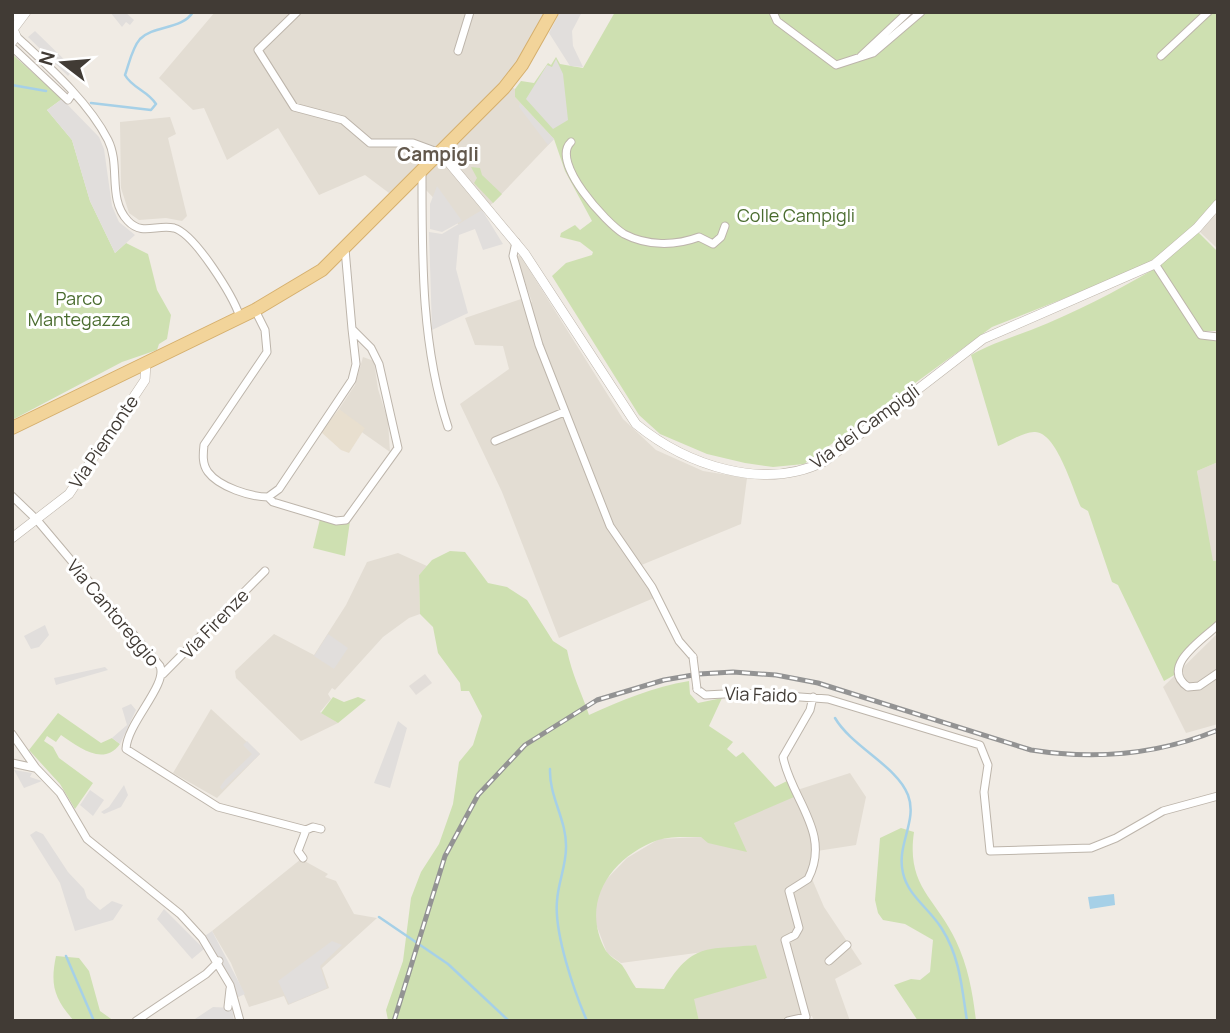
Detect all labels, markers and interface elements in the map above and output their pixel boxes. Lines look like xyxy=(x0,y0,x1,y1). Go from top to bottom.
north arrow xyxy=(28,28,98,98)
text: N xyxy=(32,48,61,68)
district label: Campigli xyxy=(397,141,479,167)
park label: Colle Campigli xyxy=(737,203,855,227)
park label: Parco Mantegazza xyxy=(28,286,130,331)
street label: Via dei Campigli xyxy=(805,378,924,474)
street label: Via Piemonte xyxy=(63,390,143,493)
street label: Via Cantoreggio xyxy=(62,554,166,671)
street label: Via Firenze xyxy=(175,583,254,663)
street label: Via Faido xyxy=(724,681,798,707)

